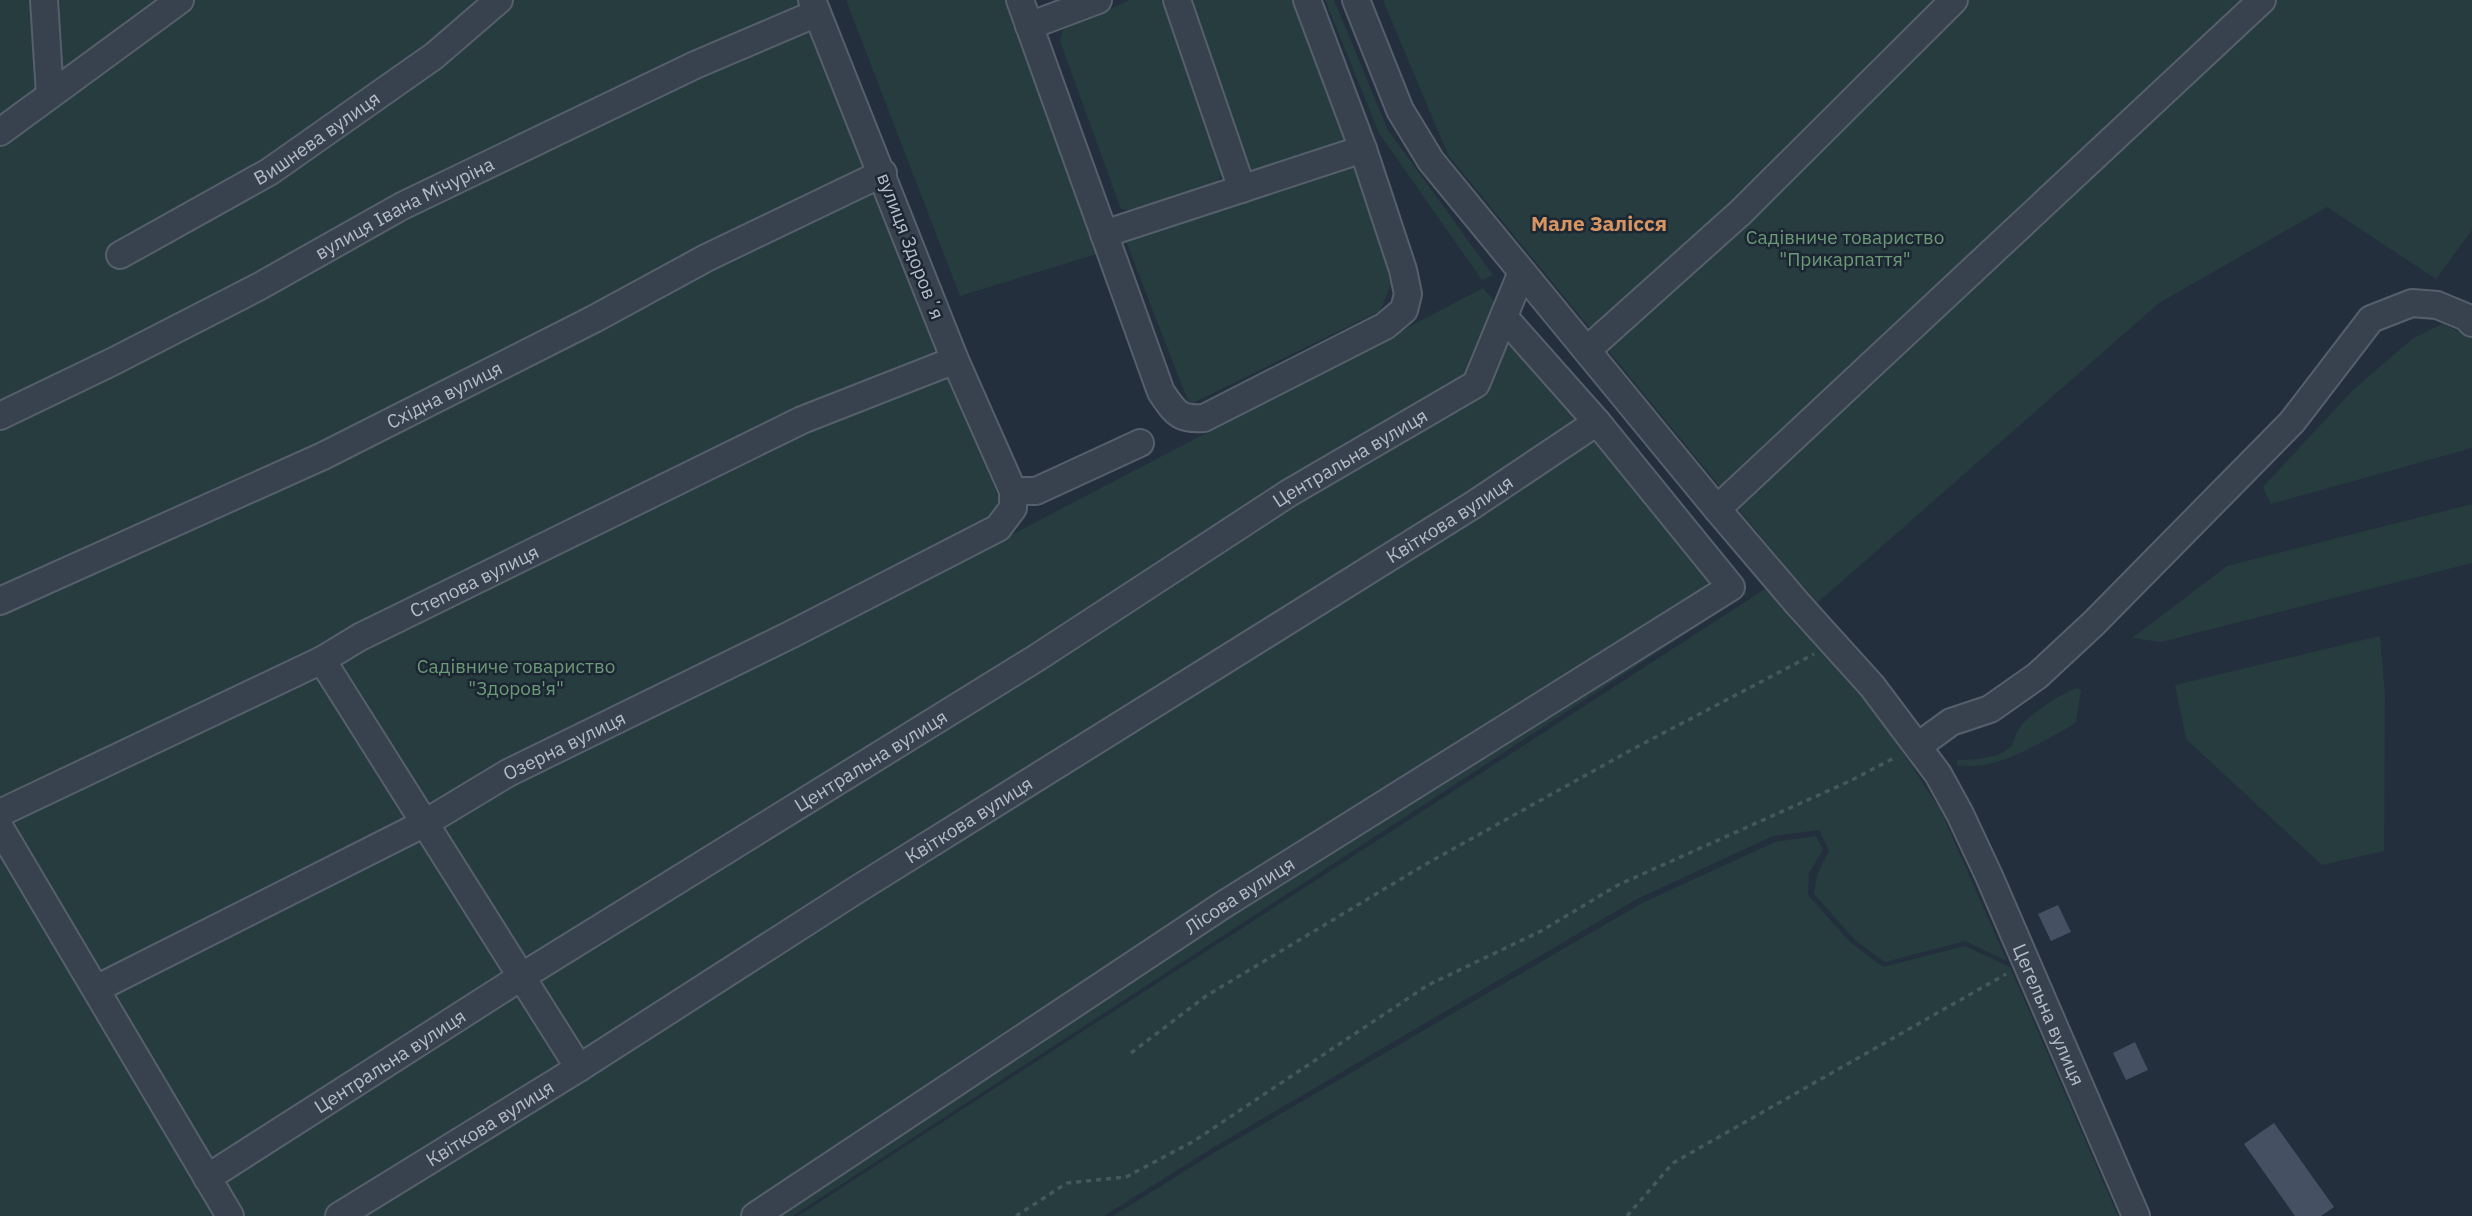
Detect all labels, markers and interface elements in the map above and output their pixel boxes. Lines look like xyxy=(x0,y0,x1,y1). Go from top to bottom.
street label: Вишнева вулиця xyxy=(249,86,385,190)
street label: вулиця Івана Мічуріна xyxy=(311,152,498,265)
street label: вулиця Здоровʼя xyxy=(872,170,950,322)
district label: Мале Залісся xyxy=(1531,209,1667,237)
park label: Садівниче товариство "Прикарпаття" xyxy=(1746,225,1944,271)
street label: Східна вулиця xyxy=(382,355,506,434)
street label: Центральна вулиця xyxy=(1268,403,1432,513)
street label: Квіткова вулиця xyxy=(1381,470,1517,568)
street label: Степова вулиця xyxy=(406,539,543,623)
park label: Садівниче товариство "Здоров'я" xyxy=(417,654,615,700)
street label: Центральна вулиця xyxy=(790,704,952,817)
street label: Озерна вулиця xyxy=(499,705,629,786)
street label: Квіткова вулиця xyxy=(900,771,1037,869)
street label: Лісова вулиця xyxy=(1180,851,1299,939)
street label: Цегельна вулиця xyxy=(2008,940,2090,1089)
street label: Центральна вулиця xyxy=(309,1004,470,1118)
street label: Квіткова вулиця xyxy=(421,1075,558,1172)

